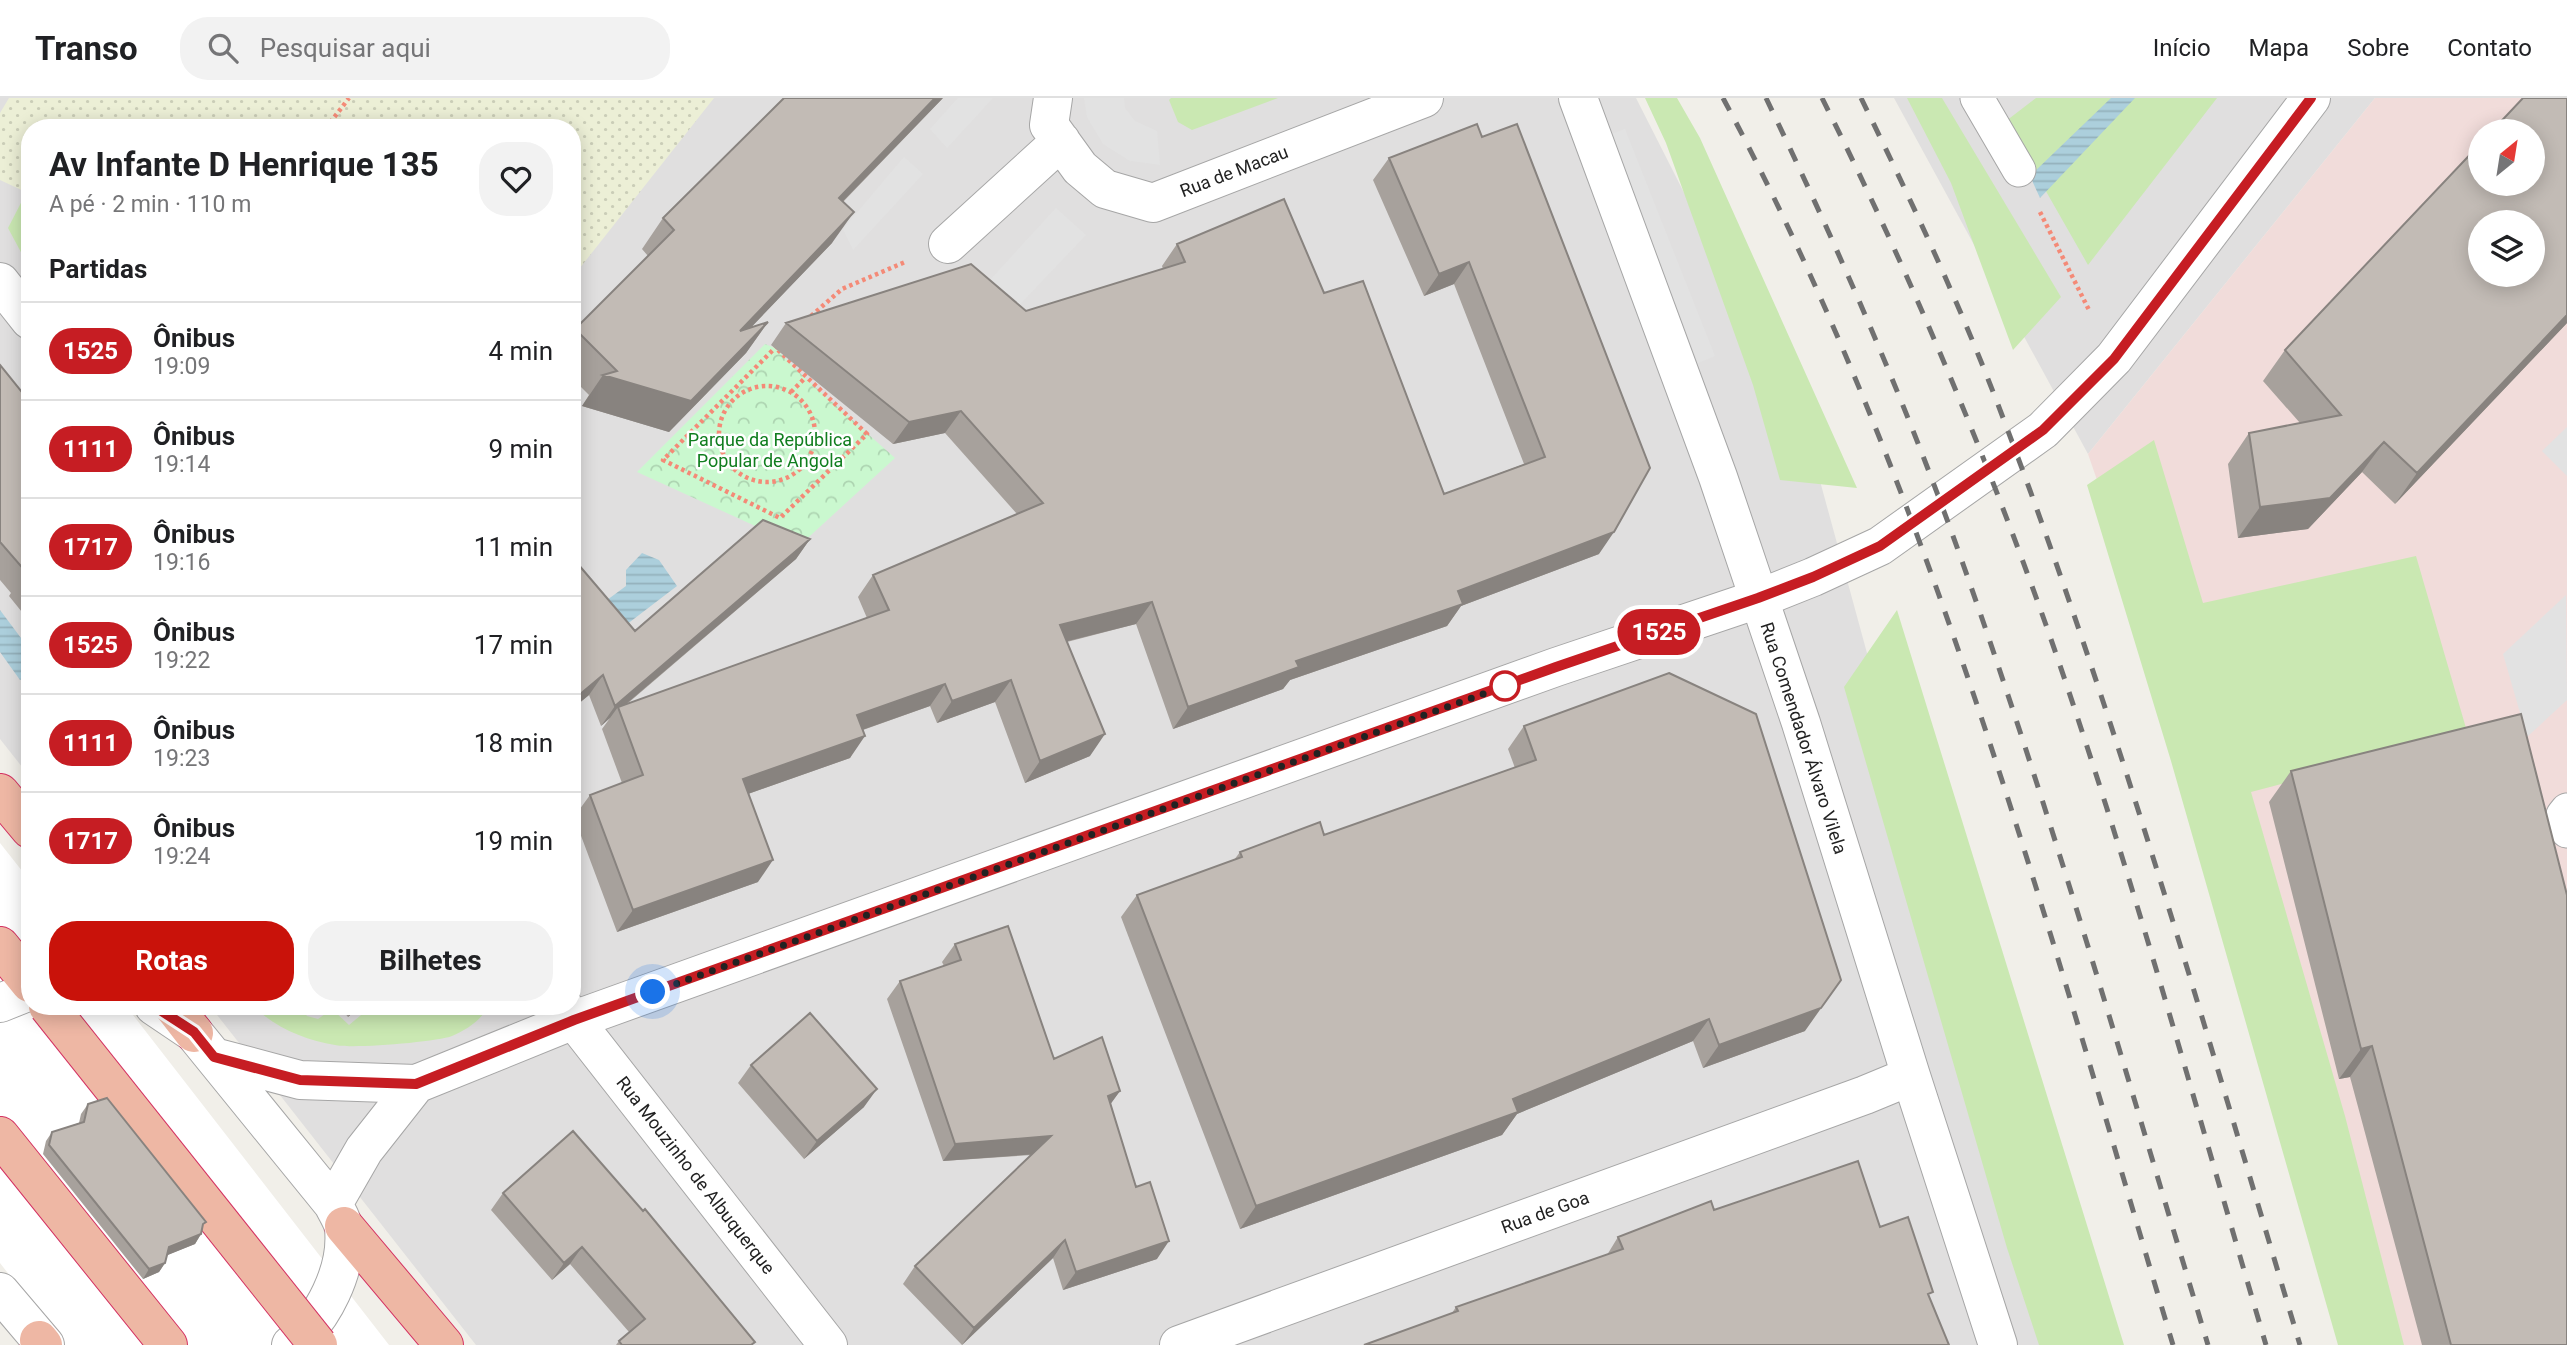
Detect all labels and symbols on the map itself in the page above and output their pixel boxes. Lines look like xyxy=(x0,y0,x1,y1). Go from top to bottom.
north arrow xyxy=(2468,119,2544,196)
street label: Rua de Macau xyxy=(1177,141,1291,201)
park label: Parque da República Popular de Angola xyxy=(688,429,852,471)
line badge: 1525 xyxy=(1610,609,1708,655)
street label: Rua Comendador Álvaro Vilela xyxy=(1757,619,1851,857)
unlabelled marker xyxy=(1490,671,1520,701)
your location xyxy=(635,974,670,1009)
street label: Rua Mouzinho de Albuquerque xyxy=(612,1072,780,1278)
street label: Rua de Goa xyxy=(1498,1186,1592,1238)

